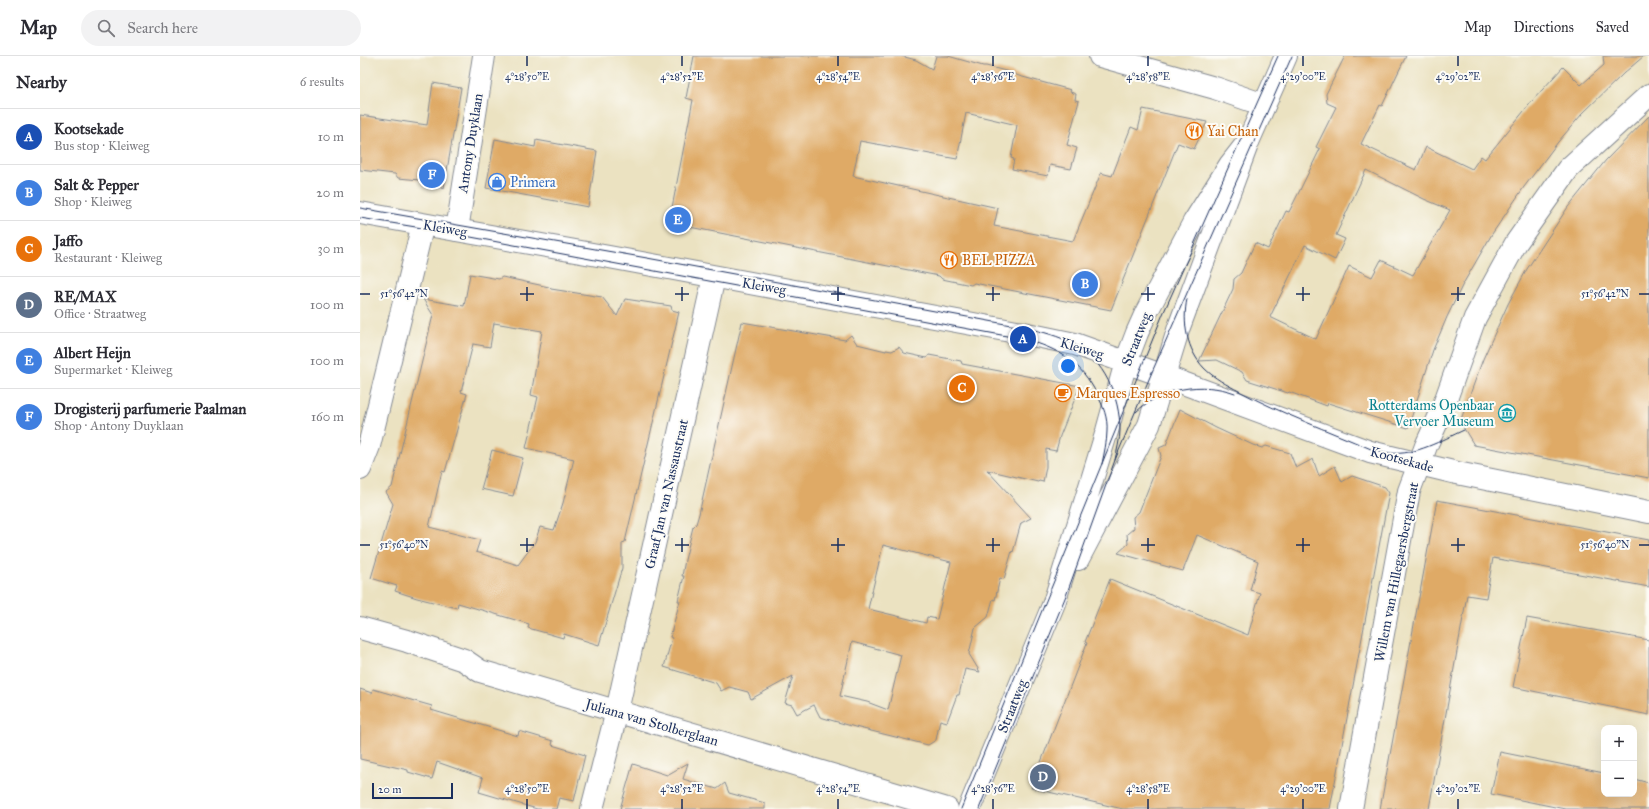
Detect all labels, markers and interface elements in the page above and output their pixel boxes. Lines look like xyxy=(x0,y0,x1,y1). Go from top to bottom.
search box xyxy=(81,10,361,46)
text: Map xyxy=(20,16,57,39)
icon: search xyxy=(95,17,117,39)
text: Search here xyxy=(127,19,198,37)
text: Map xyxy=(1464,19,1491,36)
text: Directions xyxy=(1513,19,1574,36)
text: Saved xyxy=(1596,19,1629,36)
text: 4°28'50"E xyxy=(505,71,549,83)
text: 4°28'52"E xyxy=(660,71,704,83)
text: 4°28'54"E xyxy=(816,71,860,83)
text: 4°28'56"E xyxy=(971,71,1015,83)
text: 4°28'58"E xyxy=(1126,71,1170,83)
text: 4°29'00"E xyxy=(1280,71,1326,83)
text: 4°29'02"E xyxy=(1436,71,1480,83)
text: Nearby xyxy=(16,72,67,93)
text: 6 results xyxy=(300,74,344,90)
street label: Antony Duyklaan xyxy=(454,92,487,195)
text: Kootsekade xyxy=(54,120,124,138)
restaurant icon: Yai Chan xyxy=(1184,121,1204,141)
place label: Yai Chan xyxy=(1207,123,1259,140)
text: A xyxy=(25,129,33,145)
text: 10 m xyxy=(318,129,344,145)
text: Bus stop · Kleiweg xyxy=(54,138,149,154)
pin: F xyxy=(419,160,445,190)
shop icon: Primera xyxy=(487,172,507,192)
place label: Primera xyxy=(510,174,556,191)
text: Salt & Pepper xyxy=(54,176,139,194)
text: B xyxy=(25,185,33,201)
text: 20 m xyxy=(316,185,344,201)
text: Shop · Kleiweg xyxy=(54,194,132,210)
pin: E xyxy=(665,205,691,235)
street label: Kleiweg xyxy=(421,216,469,241)
text: Jaffo xyxy=(54,232,83,250)
text: C xyxy=(25,241,33,257)
text: 30 m xyxy=(318,241,344,257)
text: Restaurant · Kleiweg xyxy=(54,250,162,266)
restaurant icon: BEL PIZZA xyxy=(939,250,959,270)
place label: BEL PIZZA xyxy=(962,252,1036,269)
pin: B xyxy=(1072,269,1098,299)
street label: Kleiweg xyxy=(740,274,788,299)
text: RE/MAX xyxy=(54,288,117,306)
text: 51°56'42"N xyxy=(380,288,429,300)
text: 51°56'42"N xyxy=(1581,288,1630,300)
text: D xyxy=(24,297,34,313)
text: 100 m xyxy=(310,297,344,313)
text: Office · Straatweg xyxy=(54,306,146,322)
street label: Straatweg xyxy=(1118,309,1155,369)
pin: A xyxy=(1010,324,1036,354)
street label: Kleiweg xyxy=(1058,334,1106,363)
text: Albert Heijn xyxy=(54,344,131,362)
text: E xyxy=(24,353,34,369)
text: 100 m xyxy=(310,353,344,369)
your location xyxy=(1058,356,1078,376)
text: Supermarket · Kleiweg xyxy=(54,362,172,378)
pin: C xyxy=(949,373,975,403)
cafe icon: Marques Espresso xyxy=(1053,383,1073,403)
place label: Marques Espresso xyxy=(1076,385,1180,403)
place label: Rotterdams Openbaar Vervoer Museum xyxy=(1368,397,1495,430)
text: Drogisterij parfumerie Paalman xyxy=(54,400,246,418)
museum icon: Rotterdams Openbaar Vervoer Museum xyxy=(1497,403,1517,423)
text: F xyxy=(25,409,33,425)
text: 160 m xyxy=(311,409,344,425)
text: Shop · Antony Duyklaan xyxy=(54,418,184,434)
street label: Graaf Jan van Nassaustraat xyxy=(641,418,693,571)
street label: Kootsekade xyxy=(1368,443,1436,476)
street label: Willem van Hillegaersbergstraat xyxy=(1371,481,1422,663)
text: 51°56'40"N xyxy=(379,539,429,551)
text: 51°56'40"N xyxy=(1580,539,1630,551)
street label: Straatweg xyxy=(994,676,1031,736)
street label: Juliana van Stolberglaan xyxy=(581,695,721,751)
map controls xyxy=(1601,725,1637,797)
button: + xyxy=(1601,725,1637,761)
button: − xyxy=(1601,761,1637,797)
pin: D xyxy=(1030,762,1056,792)
scale bar xyxy=(372,781,453,800)
text: 20 m xyxy=(378,783,401,796)
text: 4°28'50"E xyxy=(505,783,549,795)
text: 4°28'52"E xyxy=(660,783,704,795)
text: 4°28'54"E xyxy=(816,783,860,795)
text: 4°28'56"E xyxy=(971,783,1015,795)
text: 4°28'58"E xyxy=(1126,783,1170,795)
text: 4°29'00"E xyxy=(1280,783,1326,795)
text: 4°29'02"E xyxy=(1436,783,1480,795)

